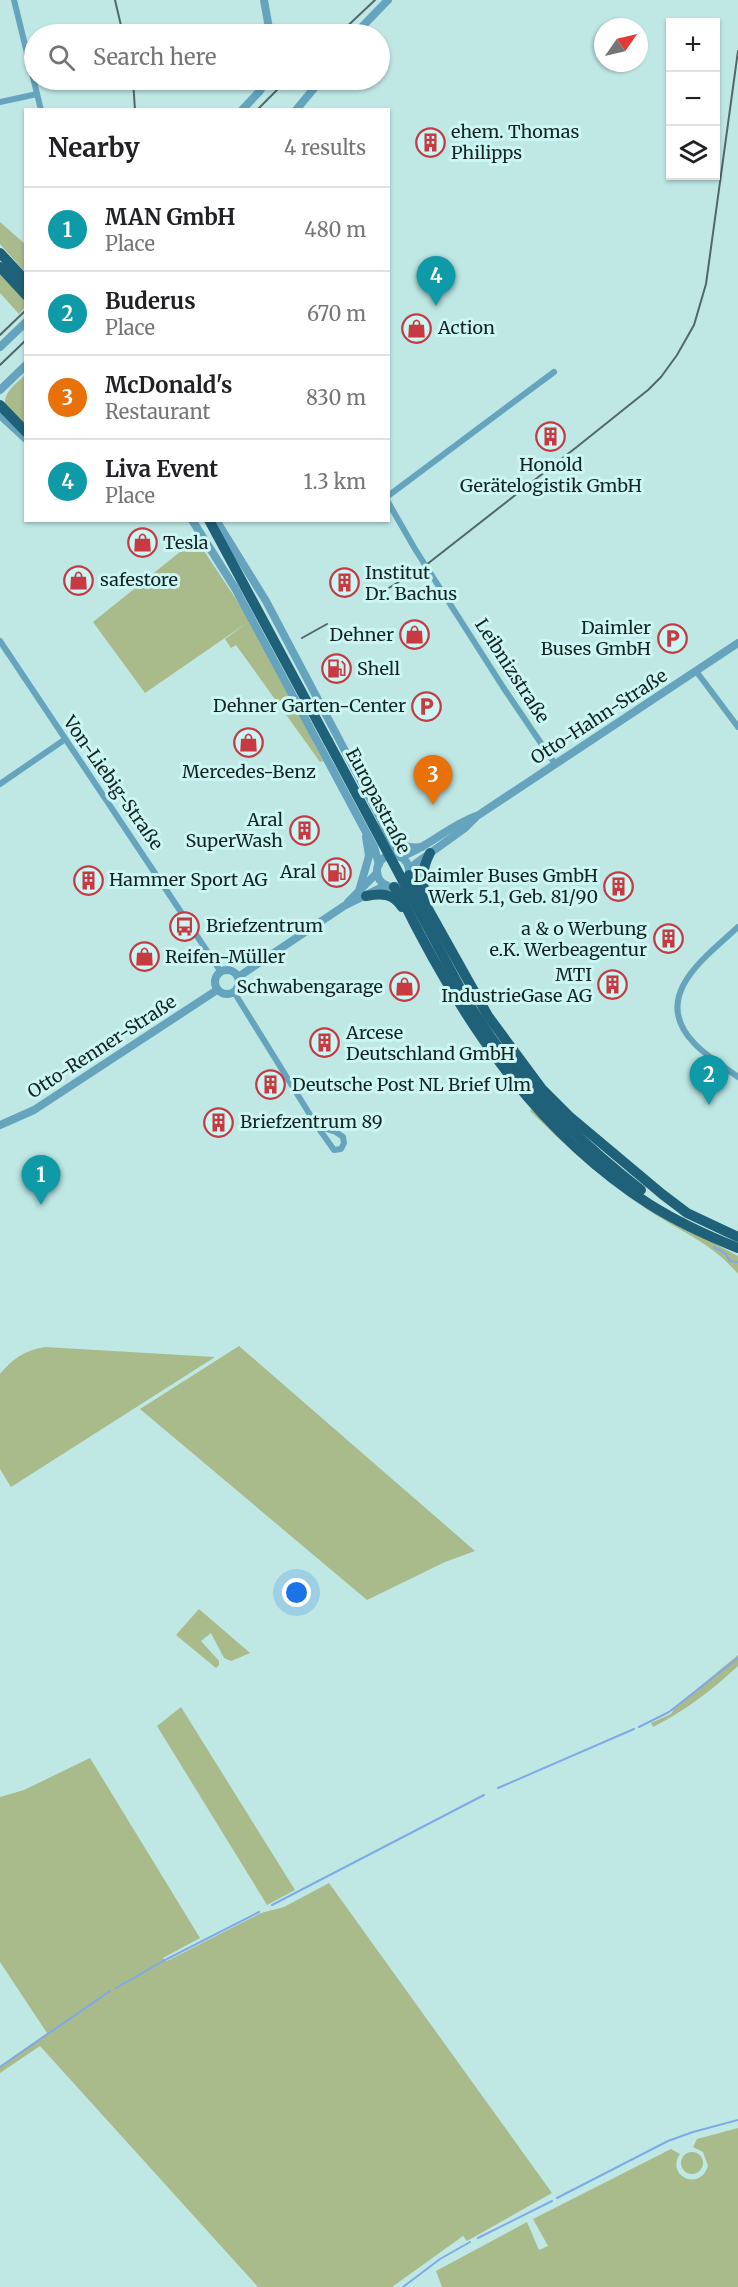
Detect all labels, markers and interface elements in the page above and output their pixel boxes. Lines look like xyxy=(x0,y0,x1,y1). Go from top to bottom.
north arrow xyxy=(594,18,648,72)
map controls xyxy=(666,18,720,180)
button: + xyxy=(666,18,720,72)
search box xyxy=(24,24,390,90)
icon: search xyxy=(45,41,78,74)
text: Search here xyxy=(93,43,216,71)
button: − xyxy=(666,72,720,126)
place label: ehem. Thomas Philipps xyxy=(451,120,579,164)
building icon: ehem. Thomas Philipps xyxy=(414,126,446,158)
button: layers xyxy=(666,126,720,180)
text: Nearby xyxy=(48,131,140,164)
text: 4 results xyxy=(284,135,366,160)
text: MAN GmbH xyxy=(105,203,235,231)
text: 1 xyxy=(63,217,72,242)
text: 480 m xyxy=(304,217,366,242)
text: Place xyxy=(105,231,155,256)
pin: 4 xyxy=(416,256,456,306)
text: Buderus xyxy=(105,287,196,315)
text: 2 xyxy=(62,301,73,326)
text: 670 m xyxy=(307,301,366,326)
shop icon: Action xyxy=(401,312,433,344)
text: Place xyxy=(105,315,155,340)
place label: Action xyxy=(437,316,495,339)
text: McDonald's xyxy=(105,371,232,399)
text: 3 xyxy=(62,385,73,410)
text: 830 m xyxy=(306,385,366,410)
text: Restaurant xyxy=(105,399,210,424)
building icon: Honold Gerätelogistik GmbH xyxy=(535,420,567,452)
place label: Honold Gerätelogistik GmbH xyxy=(460,453,642,497)
text: Liva Event xyxy=(105,455,218,483)
text: 4 xyxy=(61,469,74,494)
text: 1.3 km xyxy=(304,469,366,494)
text: Place xyxy=(105,483,155,508)
shop icon: Tesla xyxy=(126,527,158,559)
place label: Tesla xyxy=(163,531,209,554)
place label: Institut Dr. Bachus xyxy=(365,561,457,605)
shop icon: safestore xyxy=(63,564,95,596)
building icon: Institut Dr. Bachus xyxy=(328,567,360,599)
place label: safestore xyxy=(100,568,178,591)
street label: Leibnizstraße xyxy=(470,614,555,727)
place label: Daimler Buses GmbH xyxy=(541,616,651,660)
shop icon: Dehner xyxy=(399,619,431,651)
parking icon: Daimler Buses GmbH xyxy=(656,622,688,654)
place label: Dehner xyxy=(330,623,394,646)
fuel station icon: Shell xyxy=(320,653,352,685)
place label: Shell xyxy=(357,657,400,680)
street label: Otto-Hahn-Straße xyxy=(526,664,671,769)
parking icon: Dehner Garten-Center xyxy=(411,690,443,722)
place label: Dehner Garten-Center xyxy=(213,694,406,717)
street label: Von-Liebig-Straße xyxy=(58,710,168,854)
shop icon: Mercedes-Benz xyxy=(233,727,265,759)
street label: Europastraße xyxy=(341,744,416,858)
pin: 3 xyxy=(414,756,452,805)
place label: Mercedes-Benz xyxy=(182,760,316,783)
place label: Aral SuperWash xyxy=(185,808,283,852)
building icon: Aral SuperWash xyxy=(288,814,320,846)
fuel station icon: Aral xyxy=(321,856,353,888)
place label: Aral xyxy=(279,860,316,883)
building icon: Hammer Sport AG xyxy=(72,864,104,896)
place label: Daimler Buses GmbH Werk 5.1, Geb. 81/90 xyxy=(414,864,598,908)
place label: Hammer Sport AG xyxy=(109,868,268,891)
building icon: Daimler Buses GmbH Werk 5.1, Geb. 81/90 xyxy=(603,870,635,902)
bus stop icon: Briefzentrum xyxy=(169,910,201,942)
place label: Briefzentrum xyxy=(206,914,323,937)
place label: a & o Werbung e.K. Werbeagentur xyxy=(489,917,647,961)
building icon: a & o Werbung e.K. Werbeagentur xyxy=(652,923,684,955)
shop icon: Reifen-Müller xyxy=(128,941,160,973)
place label: Reifen-Müller xyxy=(165,945,286,968)
place label: MTI IndustrieGase AG xyxy=(441,963,592,1007)
building icon: MTI IndustrieGase AG xyxy=(597,969,629,1001)
shop icon: Schwabengarage xyxy=(388,971,420,1003)
place label: Schwabengarage xyxy=(236,975,383,998)
street label: Otto-Renner-Straße xyxy=(23,990,180,1103)
place label: Arcese Deutschland GmbH xyxy=(345,1021,515,1065)
building icon: Arcese Deutschland GmbH xyxy=(309,1027,341,1059)
pin: 2 xyxy=(690,1056,728,1105)
building icon: Deutsche Post NL Brief Ulm xyxy=(255,1069,287,1101)
place label: Deutsche Post NL Brief Ulm xyxy=(292,1073,531,1096)
building icon: Briefzentrum 89 xyxy=(203,1106,235,1138)
place label: Briefzentrum 89 xyxy=(240,1110,383,1133)
pin: 1 xyxy=(22,1156,60,1205)
your location xyxy=(282,1578,311,1607)

